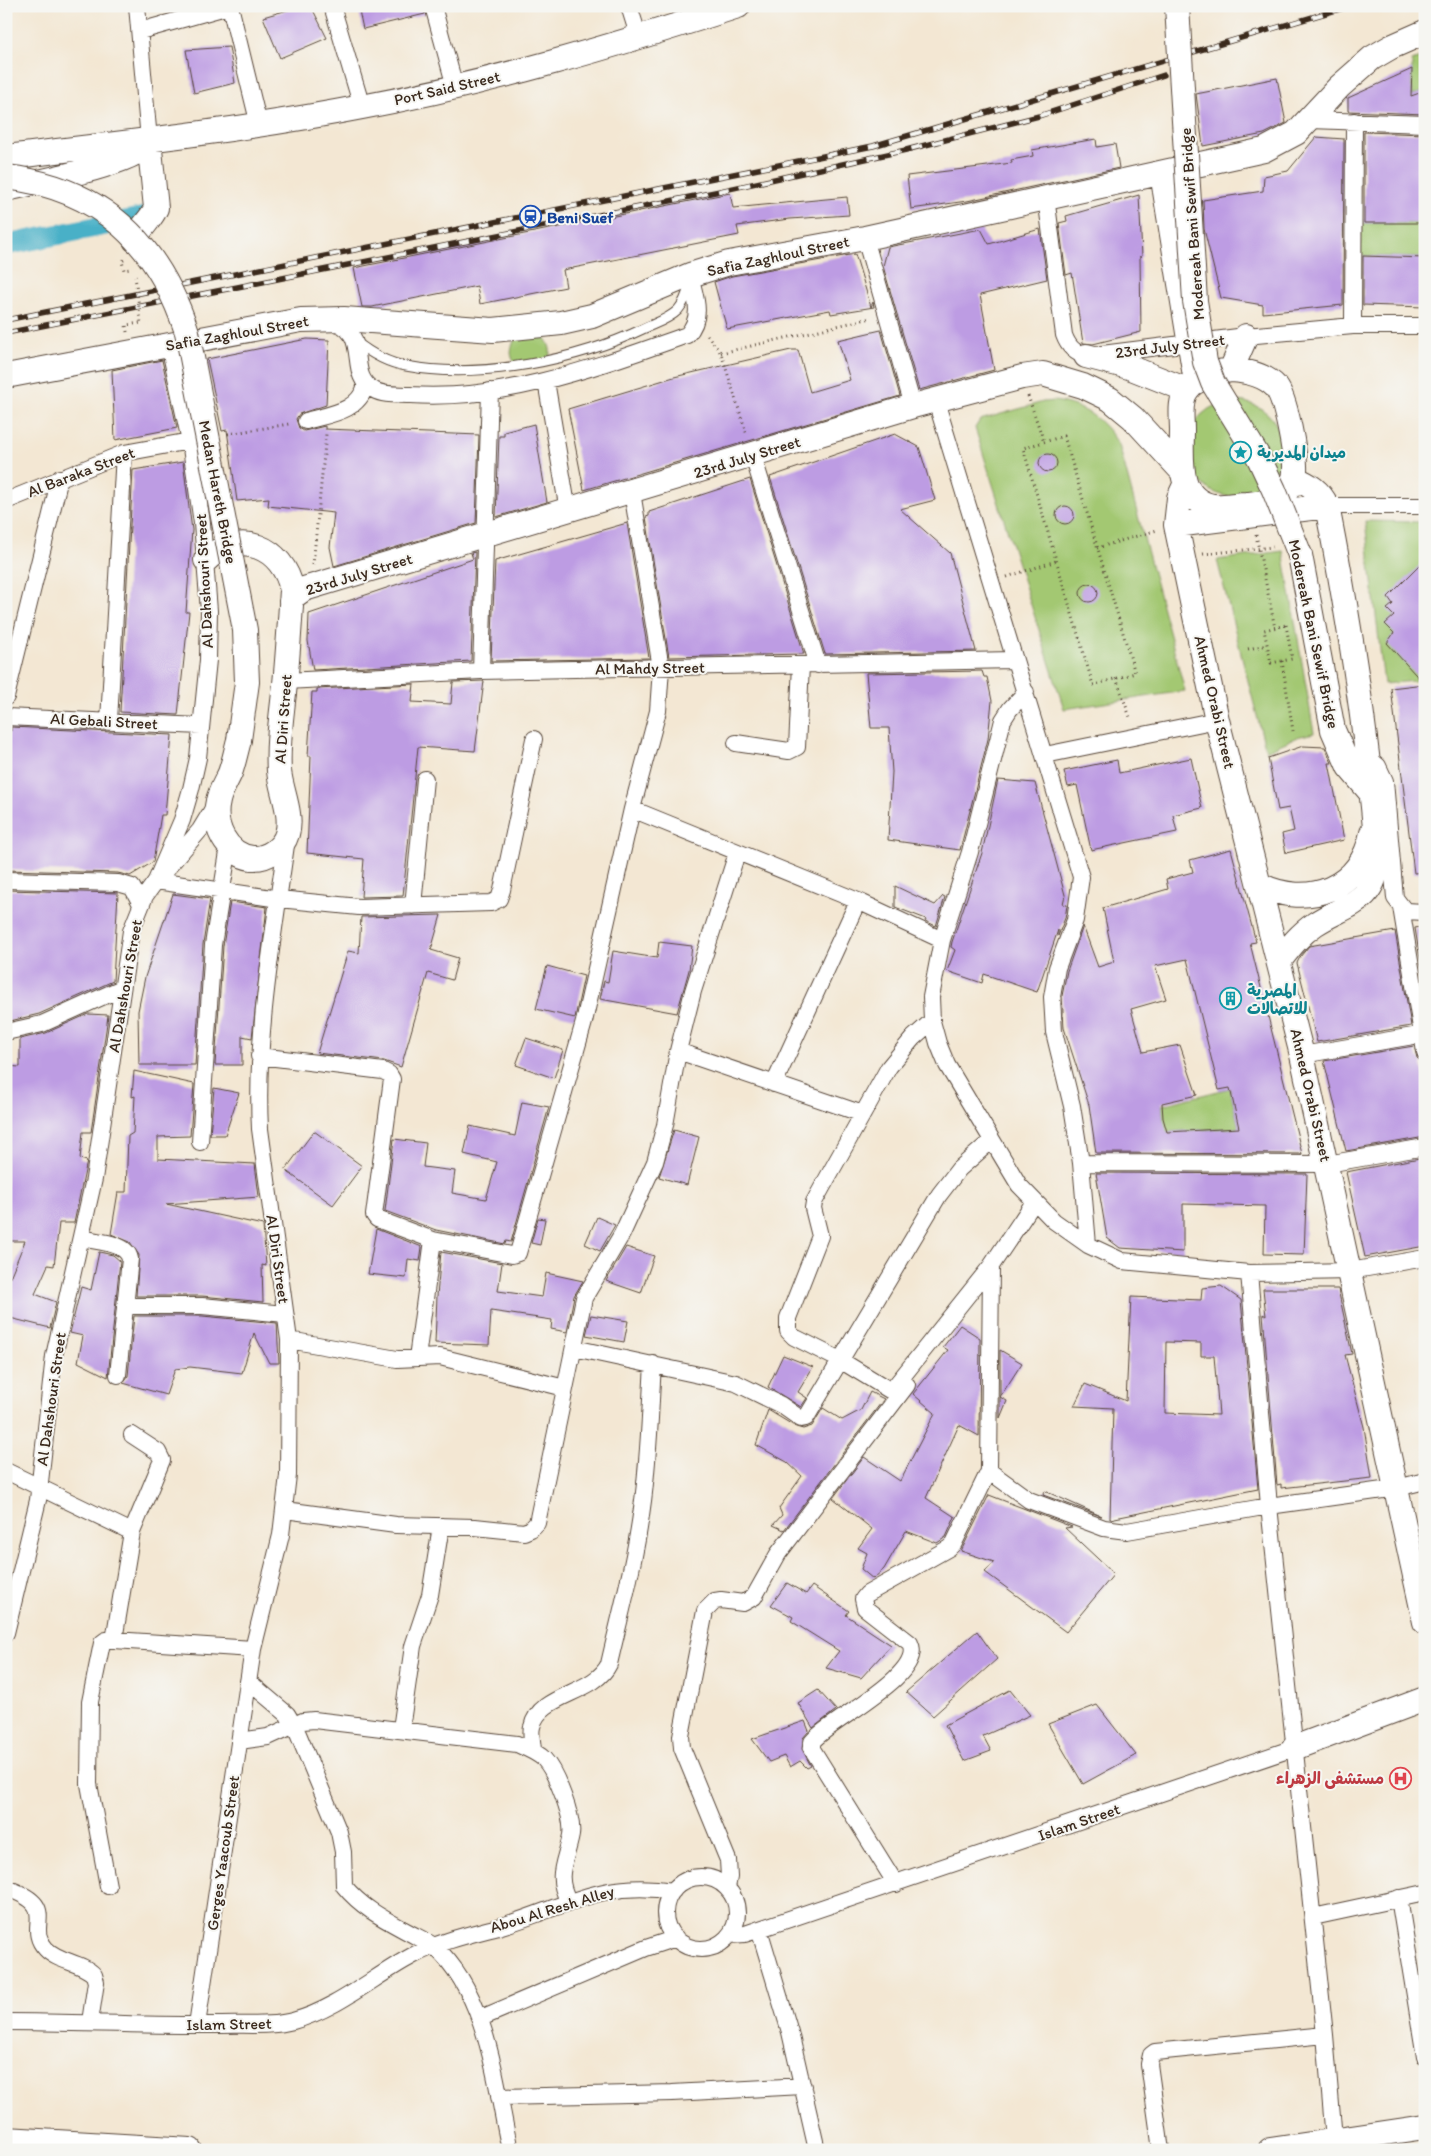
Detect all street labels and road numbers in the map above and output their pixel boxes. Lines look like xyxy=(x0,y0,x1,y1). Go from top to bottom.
street label: Port Said Street xyxy=(392,67,502,109)
street label: Modereah Bani Sewif Bridge xyxy=(1176,127,1208,321)
street label: Safia Zaghloul Street xyxy=(705,232,851,280)
street label: Safia Zaghloul Street xyxy=(164,311,310,355)
street label: 23rd July Street xyxy=(1114,330,1226,362)
street label: Medan Hareth Bridge xyxy=(195,419,241,566)
street label: 23rd July Street xyxy=(691,432,803,482)
street label: Al Baraka Street xyxy=(25,443,137,501)
street label: Al Dahshouri Street xyxy=(191,513,217,649)
street label: Modereah Bani Sewif Bridge xyxy=(1285,538,1343,730)
street label: 23rd July Street xyxy=(303,549,415,599)
street label: Ahmed Orabi Street xyxy=(1190,634,1240,770)
street label: Al Mahdy Street xyxy=(595,658,705,678)
street label: Al Diri Street xyxy=(270,674,296,764)
street label: Al Gebali Street xyxy=(50,709,158,733)
street label: Al Dahshouri Street xyxy=(104,918,146,1054)
street label: Ahmed Orabi Street xyxy=(1286,1027,1336,1163)
street label: Al Diri Street xyxy=(262,1213,294,1305)
street label: Al Dahshouri Street xyxy=(32,1331,70,1467)
street label: Gerges Yaacoub Street xyxy=(203,1774,243,1932)
street label: Islam Street xyxy=(1036,1799,1122,1845)
street label: Abou Al Resh Alley xyxy=(488,1881,617,1937)
street label: Islam Street xyxy=(186,2014,272,2034)

